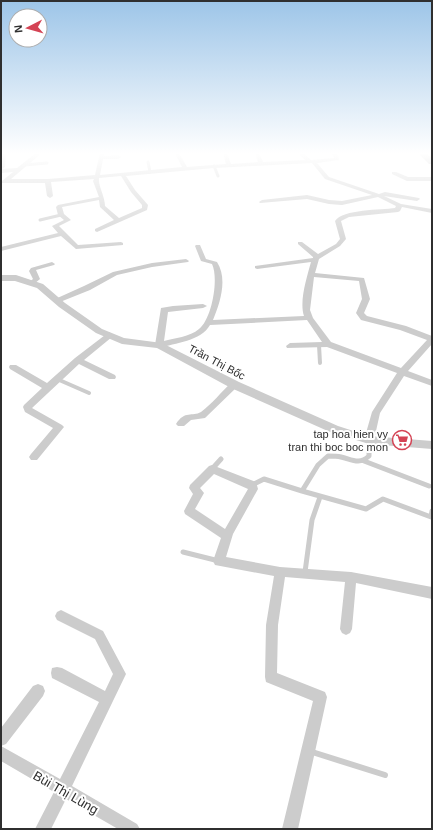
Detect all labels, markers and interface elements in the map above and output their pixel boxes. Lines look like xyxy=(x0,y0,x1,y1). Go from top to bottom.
north arrow xyxy=(8,8,48,48)
text: N xyxy=(12,24,24,34)
street label: Trần Thị Bốc xyxy=(187,342,248,382)
place label: tap hoa hien vy tran thi boc boc mon xyxy=(288,428,388,453)
supermarket icon: tap hoa hien vy tran thi boc boc mon xyxy=(391,429,413,451)
street label: Bùi Thị Lùng xyxy=(30,768,101,817)

